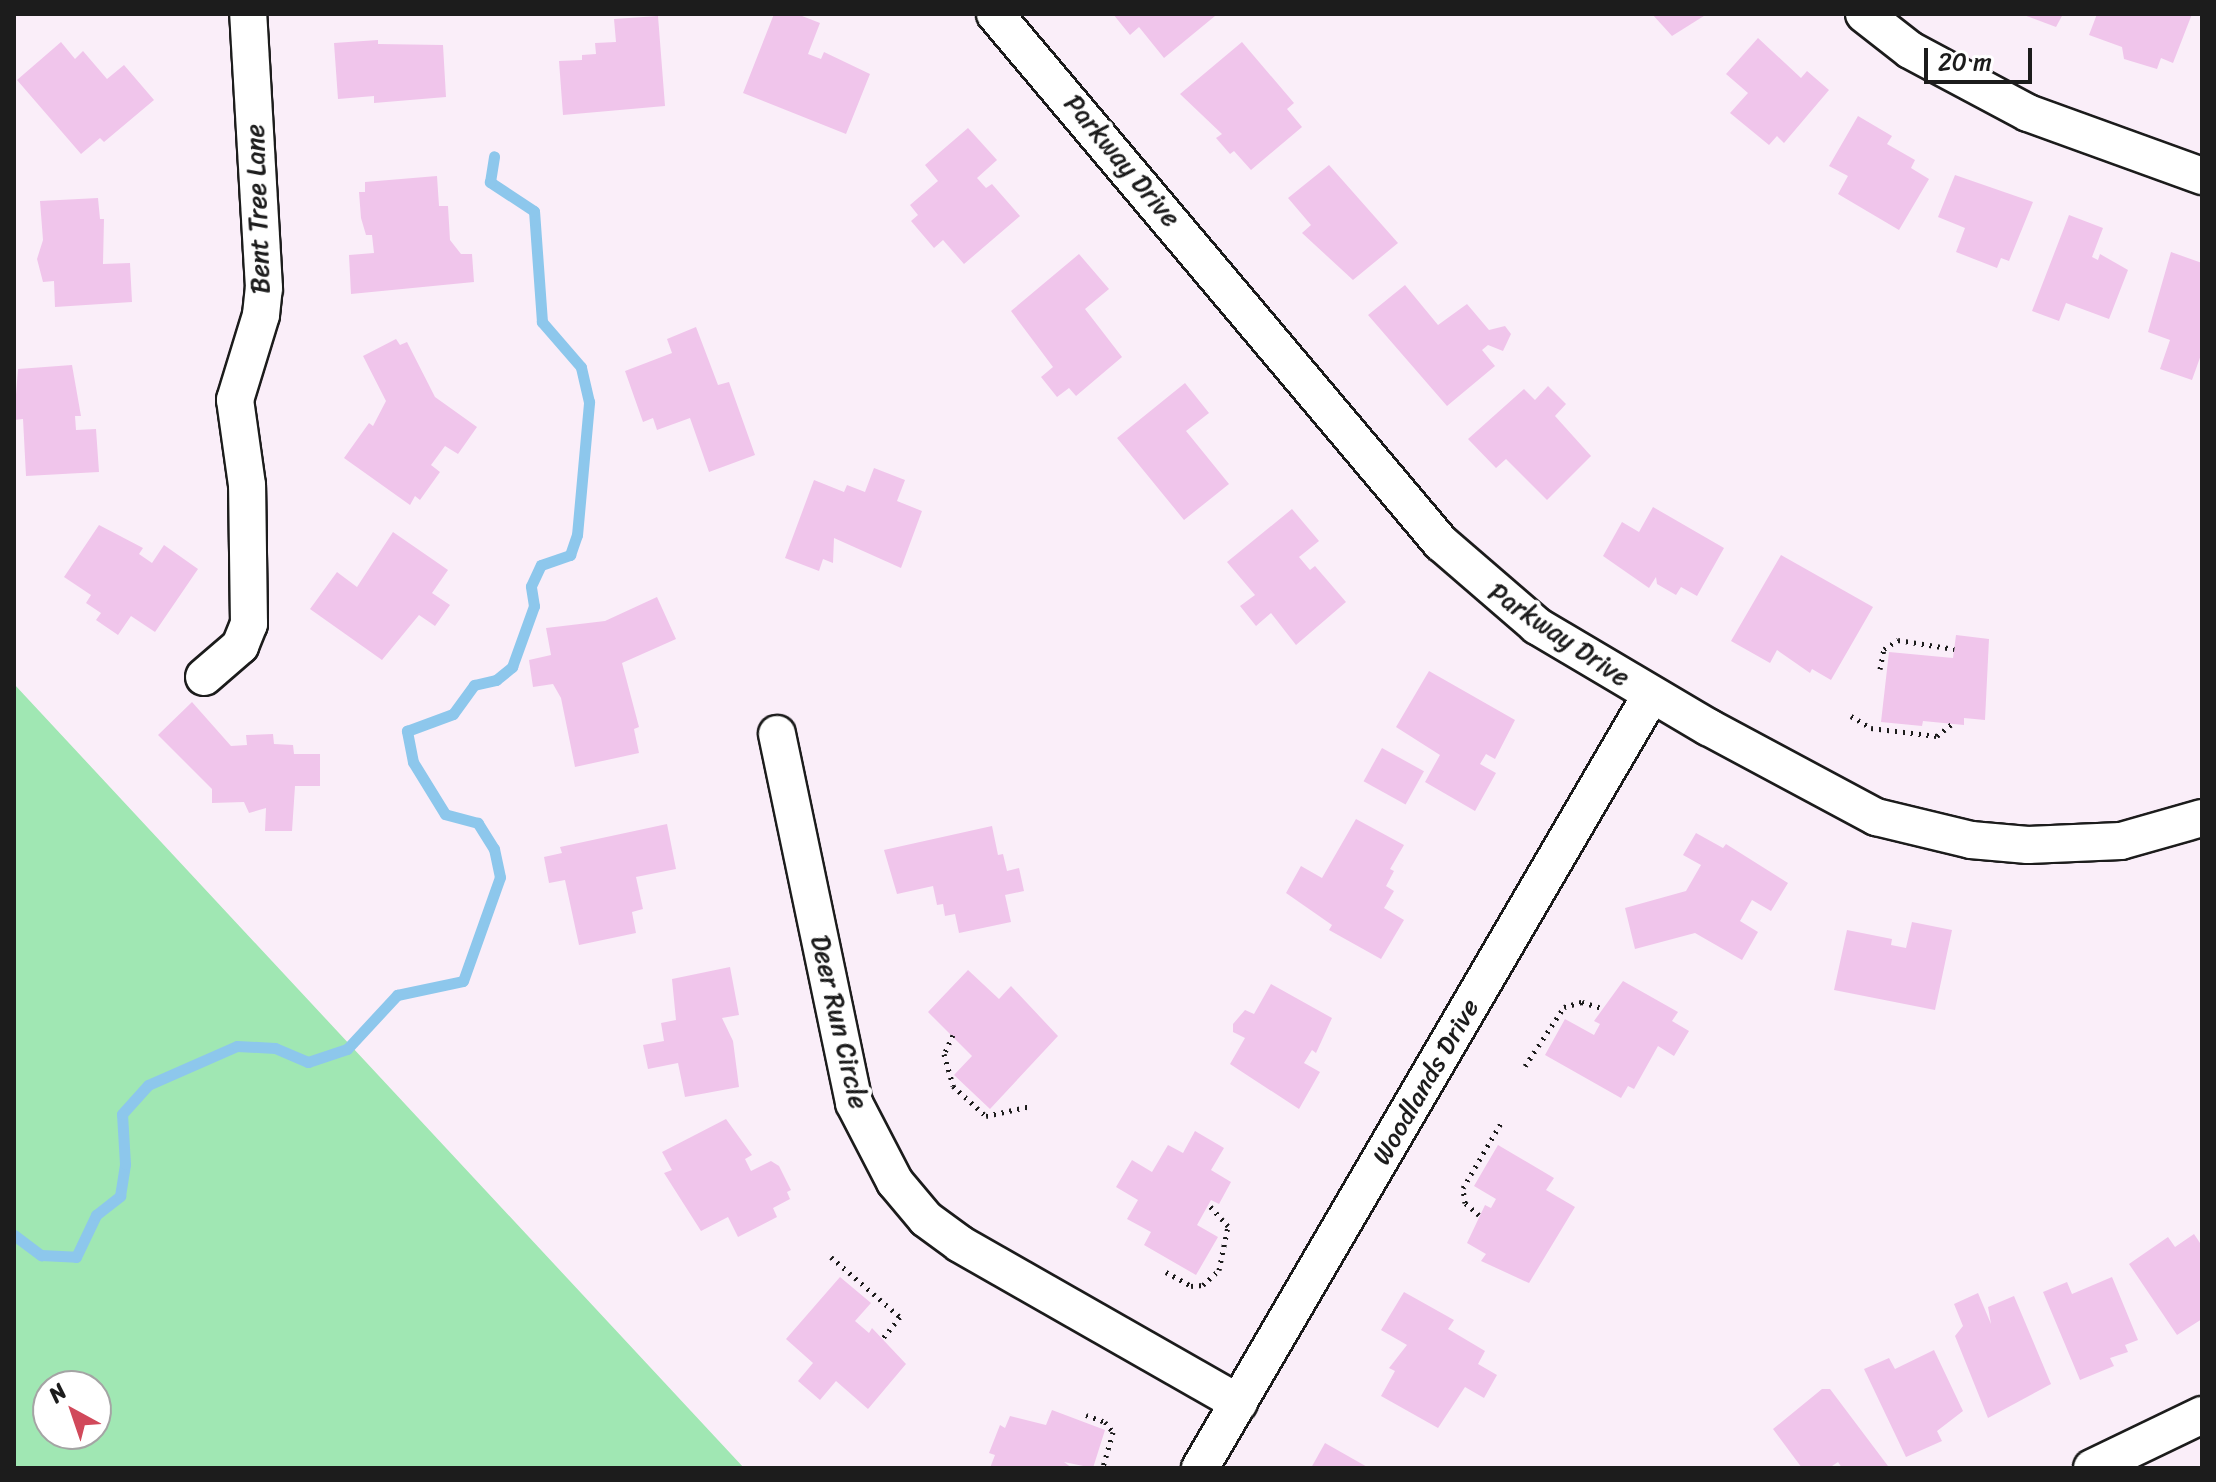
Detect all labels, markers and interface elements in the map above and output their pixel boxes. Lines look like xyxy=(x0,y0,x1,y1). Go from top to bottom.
scale bar xyxy=(1928,32,2036,82)
text: 20 m xyxy=(1938,41,1992,83)
street label: Parkway Drive xyxy=(1058,88,1186,234)
street label: Bent Tree Lane xyxy=(239,123,277,295)
street label: Parkway Drive xyxy=(1483,576,1635,694)
street label: Deer Run Circle xyxy=(804,932,874,1112)
street label: Woodlands Drive xyxy=(1366,994,1486,1170)
north arrow xyxy=(32,1370,112,1450)
text: N xyxy=(39,1373,76,1413)

